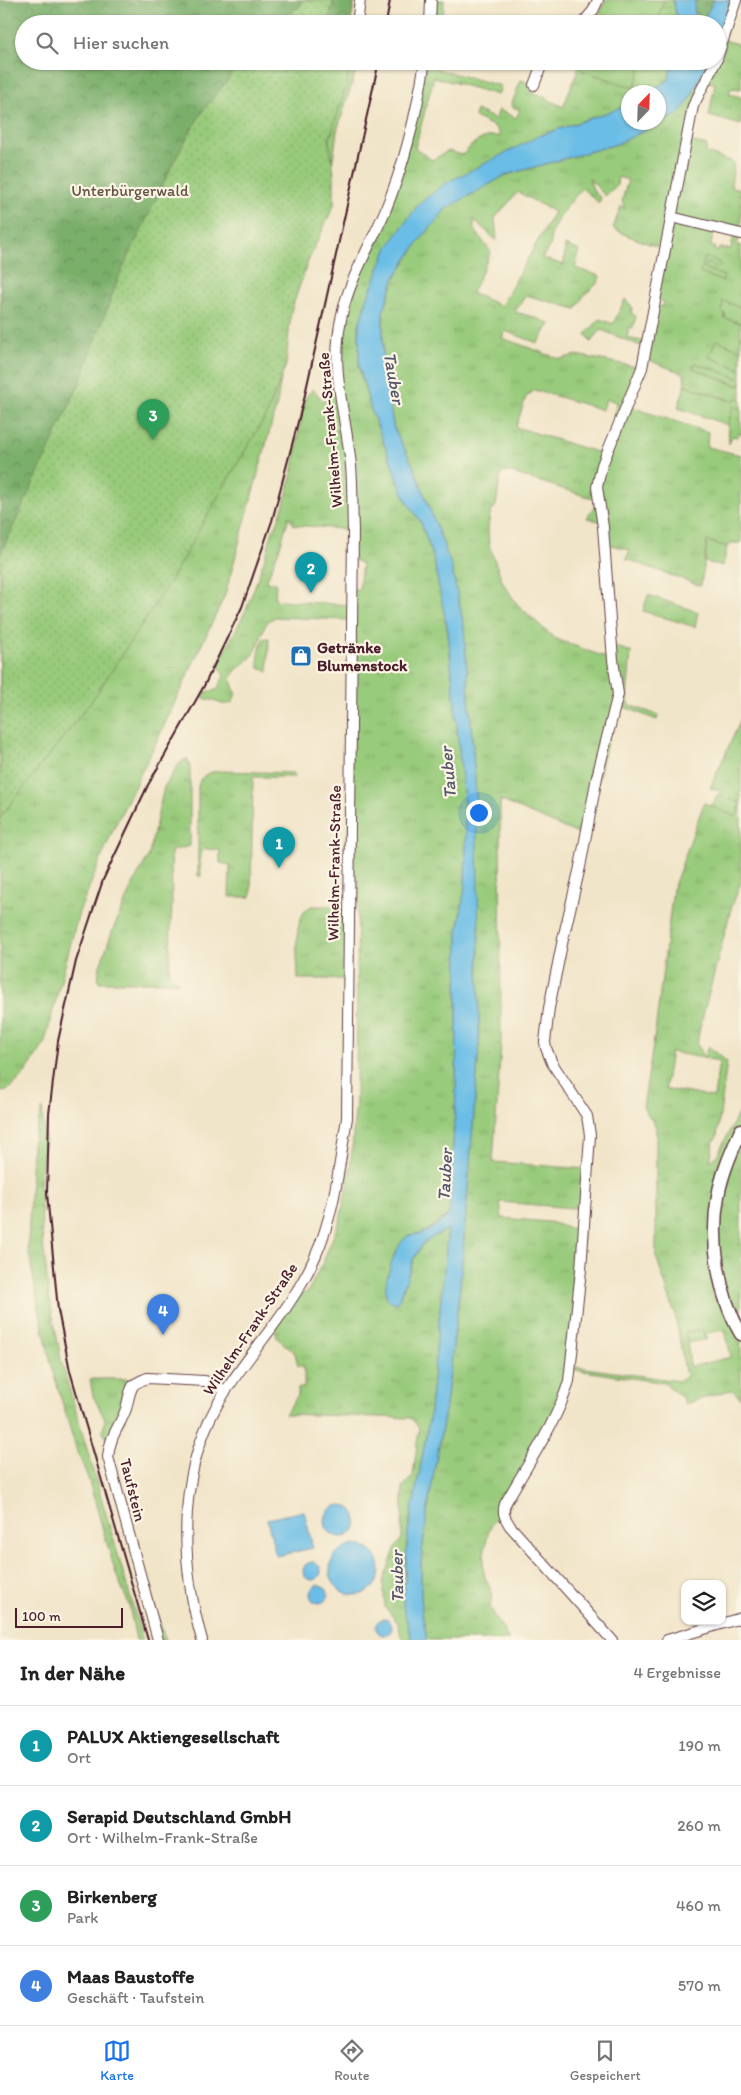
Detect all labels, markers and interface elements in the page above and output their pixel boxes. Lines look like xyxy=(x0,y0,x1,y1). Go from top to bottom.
search box xyxy=(15,15,726,70)
icon: search xyxy=(33,29,61,57)
text: Hier suchen xyxy=(73,31,169,54)
north arrow xyxy=(621,85,666,130)
park label: Unterbürgerwald xyxy=(71,181,189,200)
water label: Tauber xyxy=(379,350,410,408)
street label: Wilhelm-Frank-Straße xyxy=(314,352,346,508)
pin: 3 xyxy=(137,399,169,440)
pin: 2 xyxy=(295,552,327,593)
place label: Getränke Blumenstock xyxy=(317,638,408,675)
shop icon: Getränke Blumenstock xyxy=(289,644,313,668)
water label: Tauber xyxy=(435,744,461,800)
street label: Wilhelm-Frank-Straße xyxy=(323,785,345,941)
your location xyxy=(466,800,492,826)
pin: 1 xyxy=(263,827,295,868)
water label: Tauber xyxy=(433,1146,457,1202)
street label: Wilhelm-Frank-Straße xyxy=(199,1259,301,1399)
pin: 4 xyxy=(147,1294,179,1335)
street label: Taufstein xyxy=(116,1456,150,1524)
water label: Tauber xyxy=(386,1548,408,1603)
map controls xyxy=(681,1580,726,1625)
button: layers xyxy=(681,1580,726,1625)
scale bar xyxy=(15,1605,122,1628)
text: 100 m xyxy=(22,1608,61,1625)
text: In der Nähe xyxy=(20,1660,125,1685)
text: 4 Ergebnisse xyxy=(633,1663,721,1682)
text: PALUX Aktiengesellschaft xyxy=(67,1725,280,1748)
text: 1 xyxy=(32,1736,40,1755)
text: 190 m xyxy=(678,1736,721,1755)
text: Ort xyxy=(67,1748,91,1767)
text: Serapid Deutschland GmbH xyxy=(67,1805,291,1828)
text: 2 xyxy=(32,1816,40,1835)
text: 260 m xyxy=(677,1816,721,1835)
text: Ort · Wilhelm-Frank-Straße xyxy=(67,1828,258,1847)
text: Birkenberg xyxy=(67,1885,157,1908)
text: 3 xyxy=(32,1896,40,1915)
text: 460 m xyxy=(676,1896,721,1915)
text: Park xyxy=(67,1908,98,1927)
text: Maas Baustoffe xyxy=(67,1965,195,1988)
text: 4 xyxy=(31,1976,41,1995)
text: 570 m xyxy=(678,1976,721,1995)
text: Geschäft · Taufstein xyxy=(67,1988,204,2007)
tab: Karte xyxy=(100,2037,134,2084)
tab: Route xyxy=(334,2037,369,2084)
tab: Gespeichert xyxy=(570,2037,641,2084)

